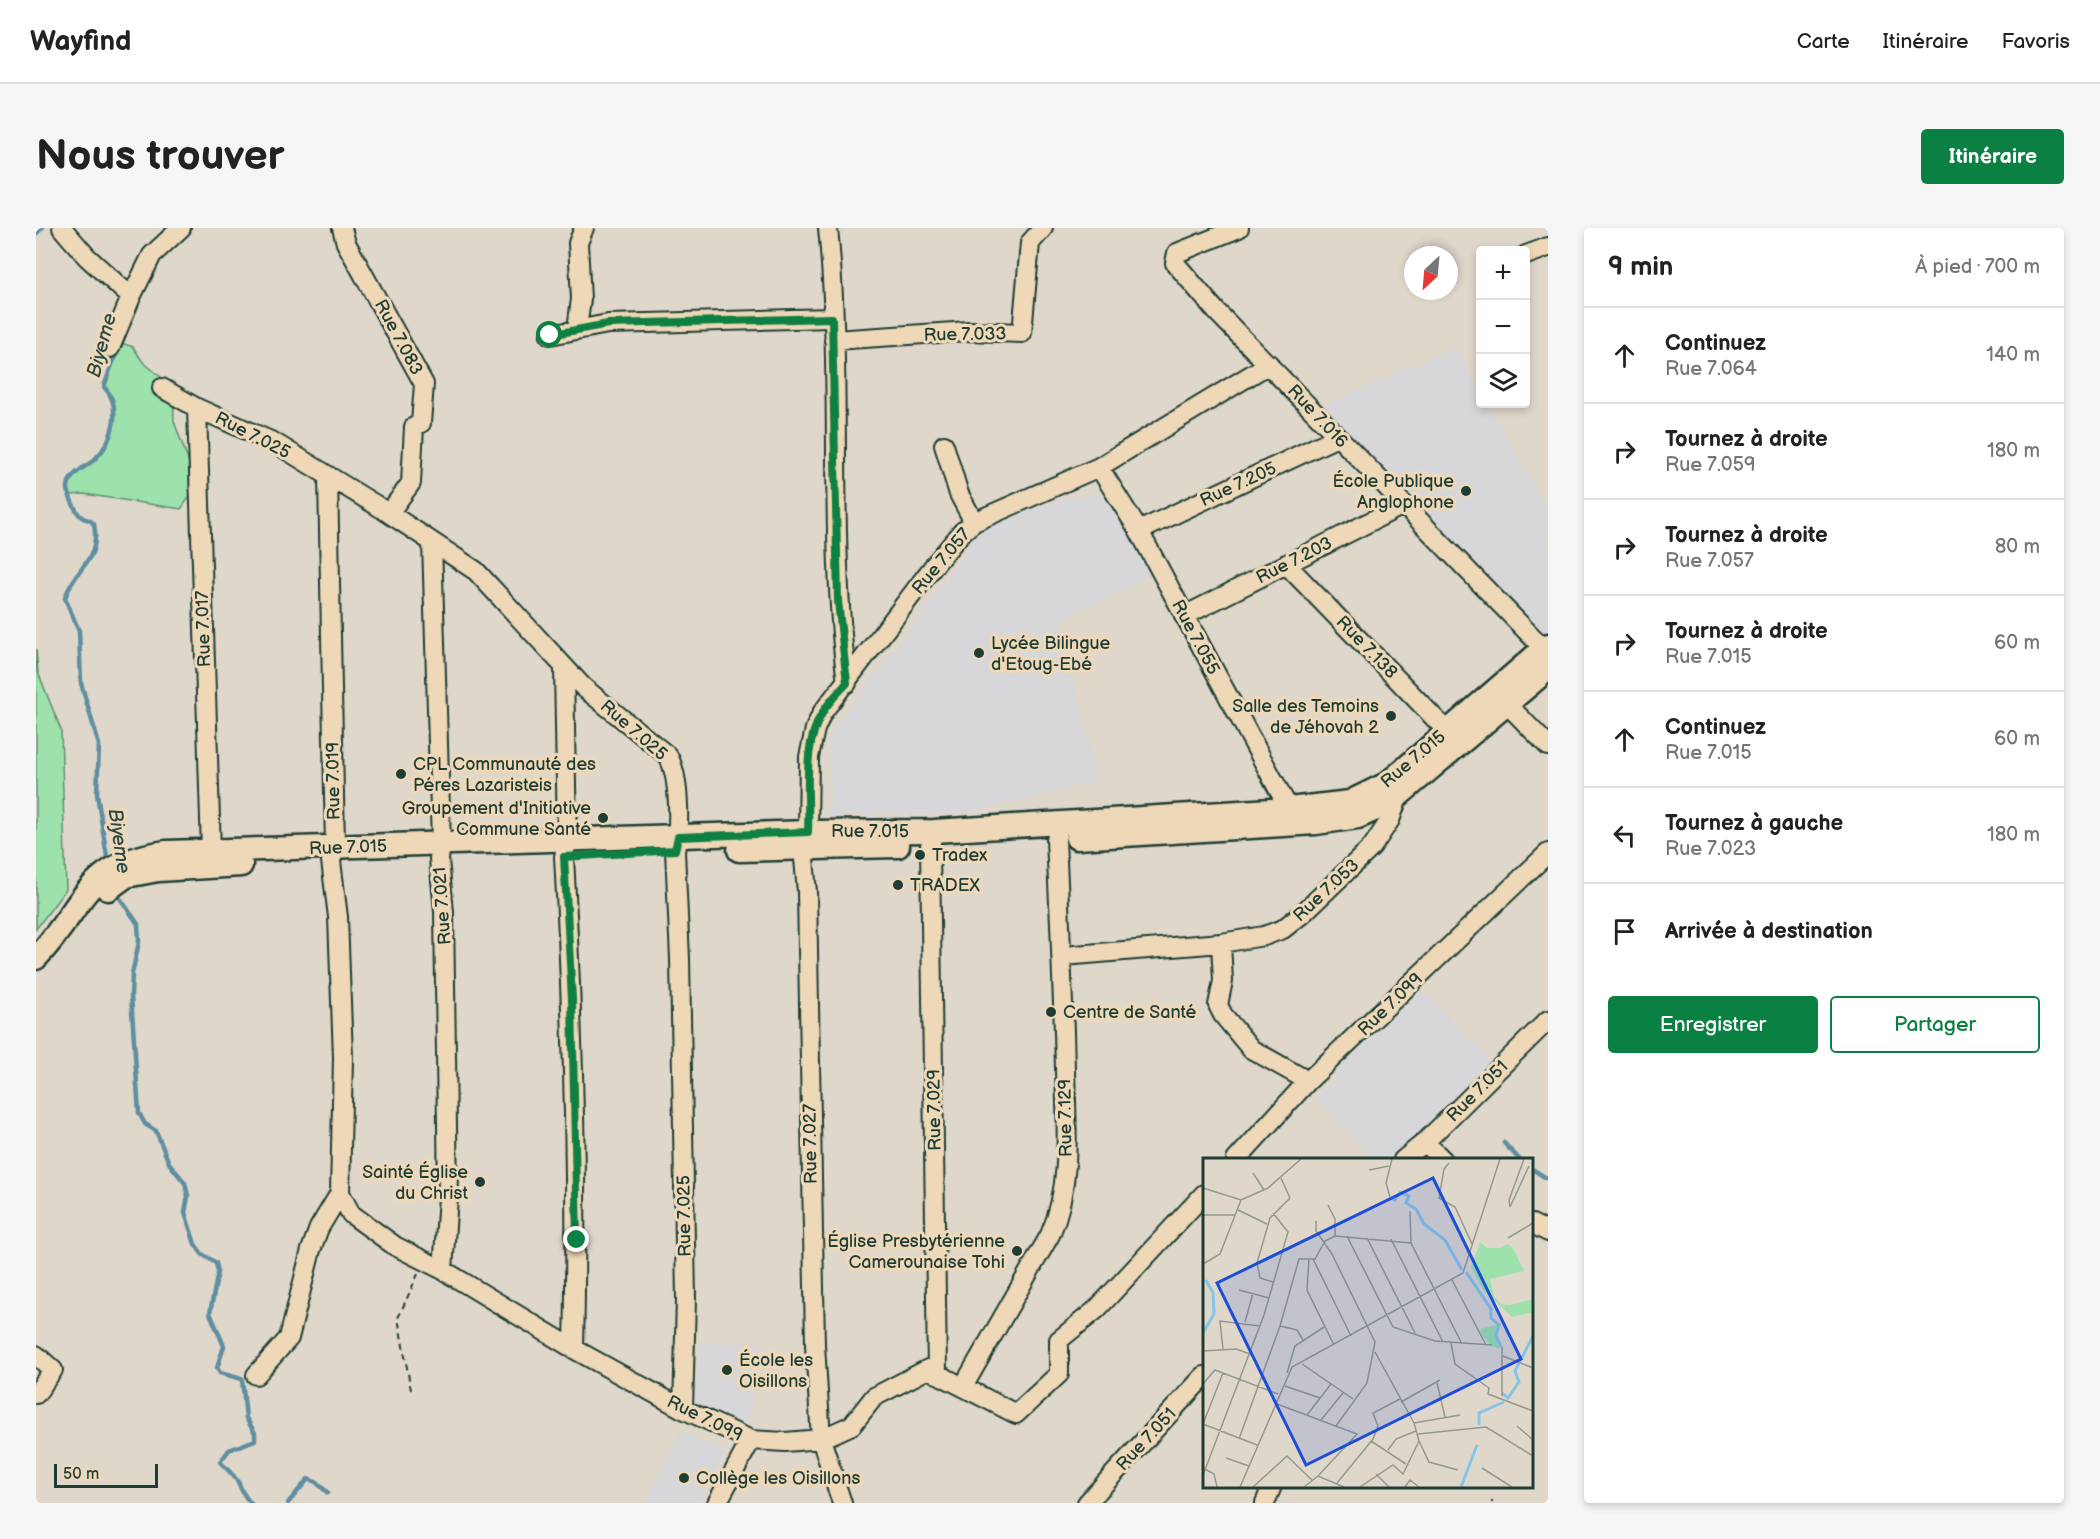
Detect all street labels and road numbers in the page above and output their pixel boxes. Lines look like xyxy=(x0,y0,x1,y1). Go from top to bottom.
street label: Rue 7.083 xyxy=(370,296,427,379)
street label: Rue 7.033 xyxy=(923,323,1007,346)
street label: Rue 7.016 xyxy=(1283,380,1352,452)
street label: Rue 7.025 xyxy=(212,408,294,463)
street label: Rue 7.205 xyxy=(1197,458,1280,511)
street label: Rue 7.057 xyxy=(908,524,975,599)
street label: Rue 7.203 xyxy=(1253,532,1336,589)
street label: Rue 7.017 xyxy=(192,590,215,668)
street label: Rue 7.055 xyxy=(1167,596,1224,678)
street label: Rue 7.138 xyxy=(1332,612,1402,683)
street label: Rue 7.025 xyxy=(596,696,671,765)
street label: Rue 7.015 xyxy=(1377,726,1450,793)
street label: Rue 7.019 xyxy=(322,742,345,820)
street label: Rue 7.015 xyxy=(831,821,909,842)
street label: Rue 7.015 xyxy=(309,836,387,859)
street label: Rue 7.053 xyxy=(1289,855,1364,926)
street label: Rue 7.021 xyxy=(429,866,456,946)
street label: Rue 7.099 xyxy=(1354,968,1427,1040)
street label: Rue 7.051 xyxy=(1442,1056,1512,1126)
street label: Rue 7.029 xyxy=(923,1069,946,1151)
street label: Rue 7.129 xyxy=(1054,1079,1077,1157)
street label: Rue 7.027 xyxy=(799,1104,822,1184)
street label: Rue 7.025 xyxy=(673,1175,696,1257)
street label: Rue 7.099 xyxy=(663,1391,746,1446)
street label: Rue 7.051 xyxy=(1112,1404,1181,1475)

